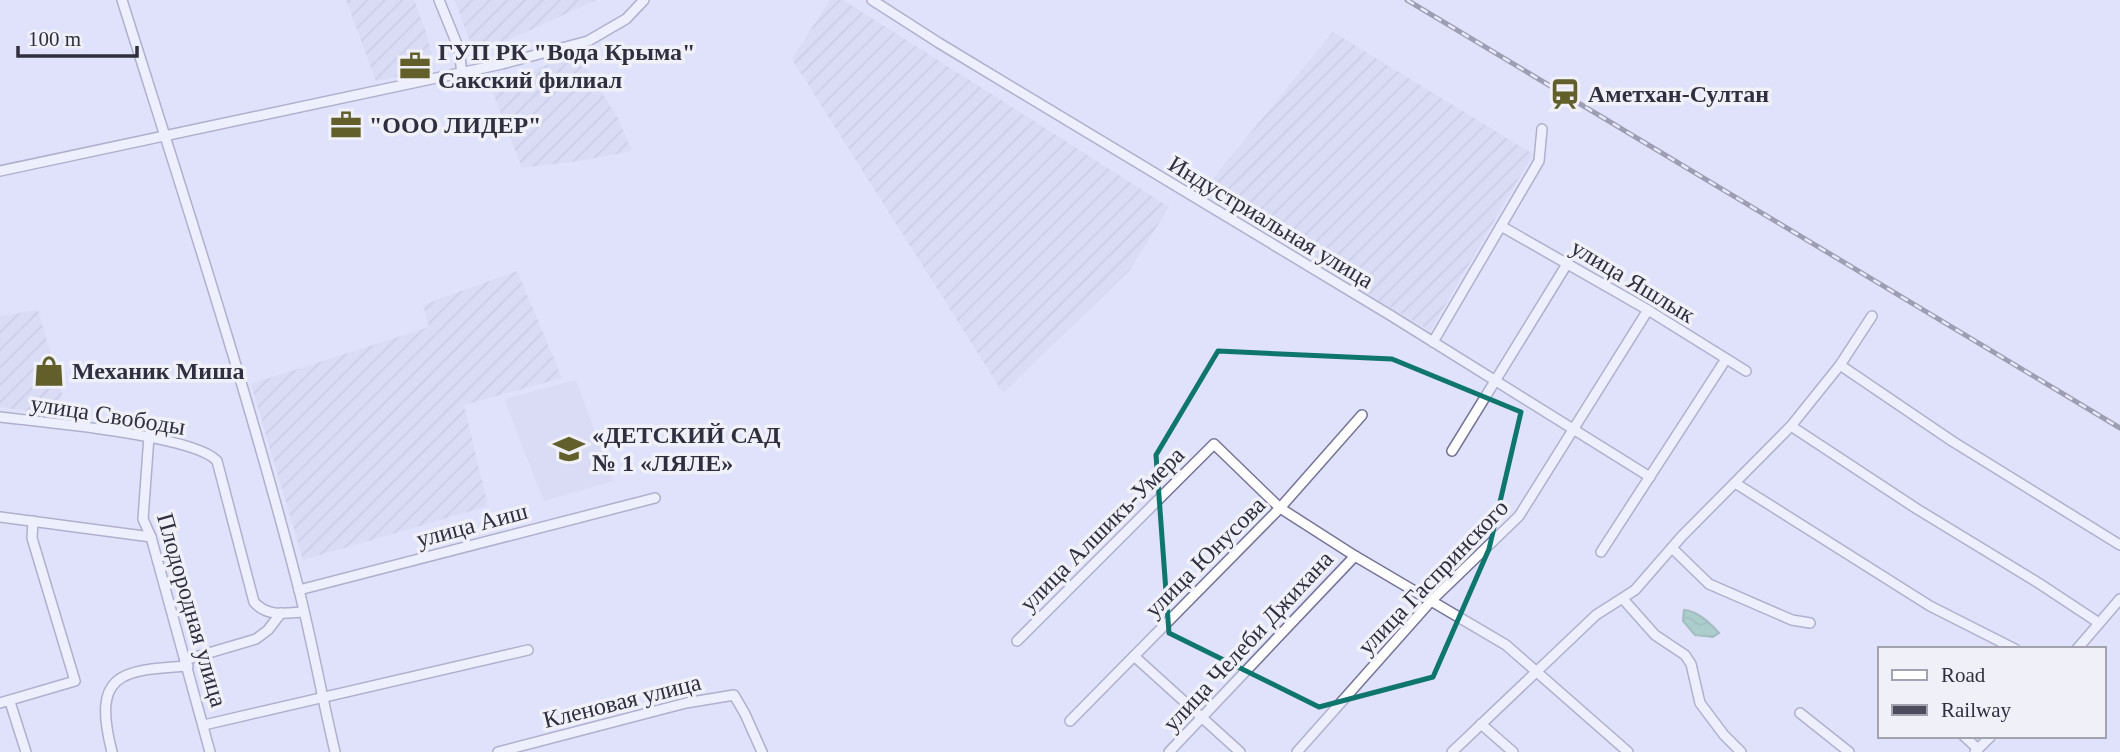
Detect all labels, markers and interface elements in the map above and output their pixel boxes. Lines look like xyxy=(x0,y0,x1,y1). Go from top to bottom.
scale bar xyxy=(18,14,136,58)
text: 100 m xyxy=(28,27,81,51)
place label: ГУП РК "Вода Крыма" Сакский филиал xyxy=(438,39,695,93)
office icon: ГУП РК "Вода Крыма" Сакский филиал xyxy=(398,49,432,83)
station icon: Аметхан-Султан xyxy=(1548,77,1582,111)
place label: Аметхан-Султан xyxy=(1588,81,1769,107)
office icon: "ООО ЛИДЕР" xyxy=(329,108,363,142)
place label: "ООО ЛИДЕР" xyxy=(369,112,541,138)
street label: Индустриальная улица xyxy=(1164,151,1378,294)
street label: улица Яшлык xyxy=(1567,234,1700,328)
shop icon: Механик Миша xyxy=(32,354,66,388)
place label: Механик Миша xyxy=(72,358,244,384)
street label: улица Свободы xyxy=(29,390,187,440)
place label: «ДЕТСКИЙ САД № 1 «ЛЯЛЕ» xyxy=(592,422,781,476)
school or university icon: «ДЕТСКИЙ САД № 1 «ЛЯЛЕ» xyxy=(552,432,586,466)
street label: улица Алшикъ-Умера xyxy=(1015,441,1190,616)
street label: улица Юнусова xyxy=(1140,491,1271,622)
street label: улица Гаспринского xyxy=(1353,494,1513,660)
street label: улица Аиш xyxy=(414,498,531,552)
street label: Плодородная улица xyxy=(152,510,232,710)
street label: улица Челеби Джихана xyxy=(1158,545,1339,736)
legend xyxy=(1878,647,2106,738)
text: Road xyxy=(1941,663,1986,687)
street label: Кленовая улица xyxy=(541,669,704,733)
text: Railway xyxy=(1941,698,2011,722)

